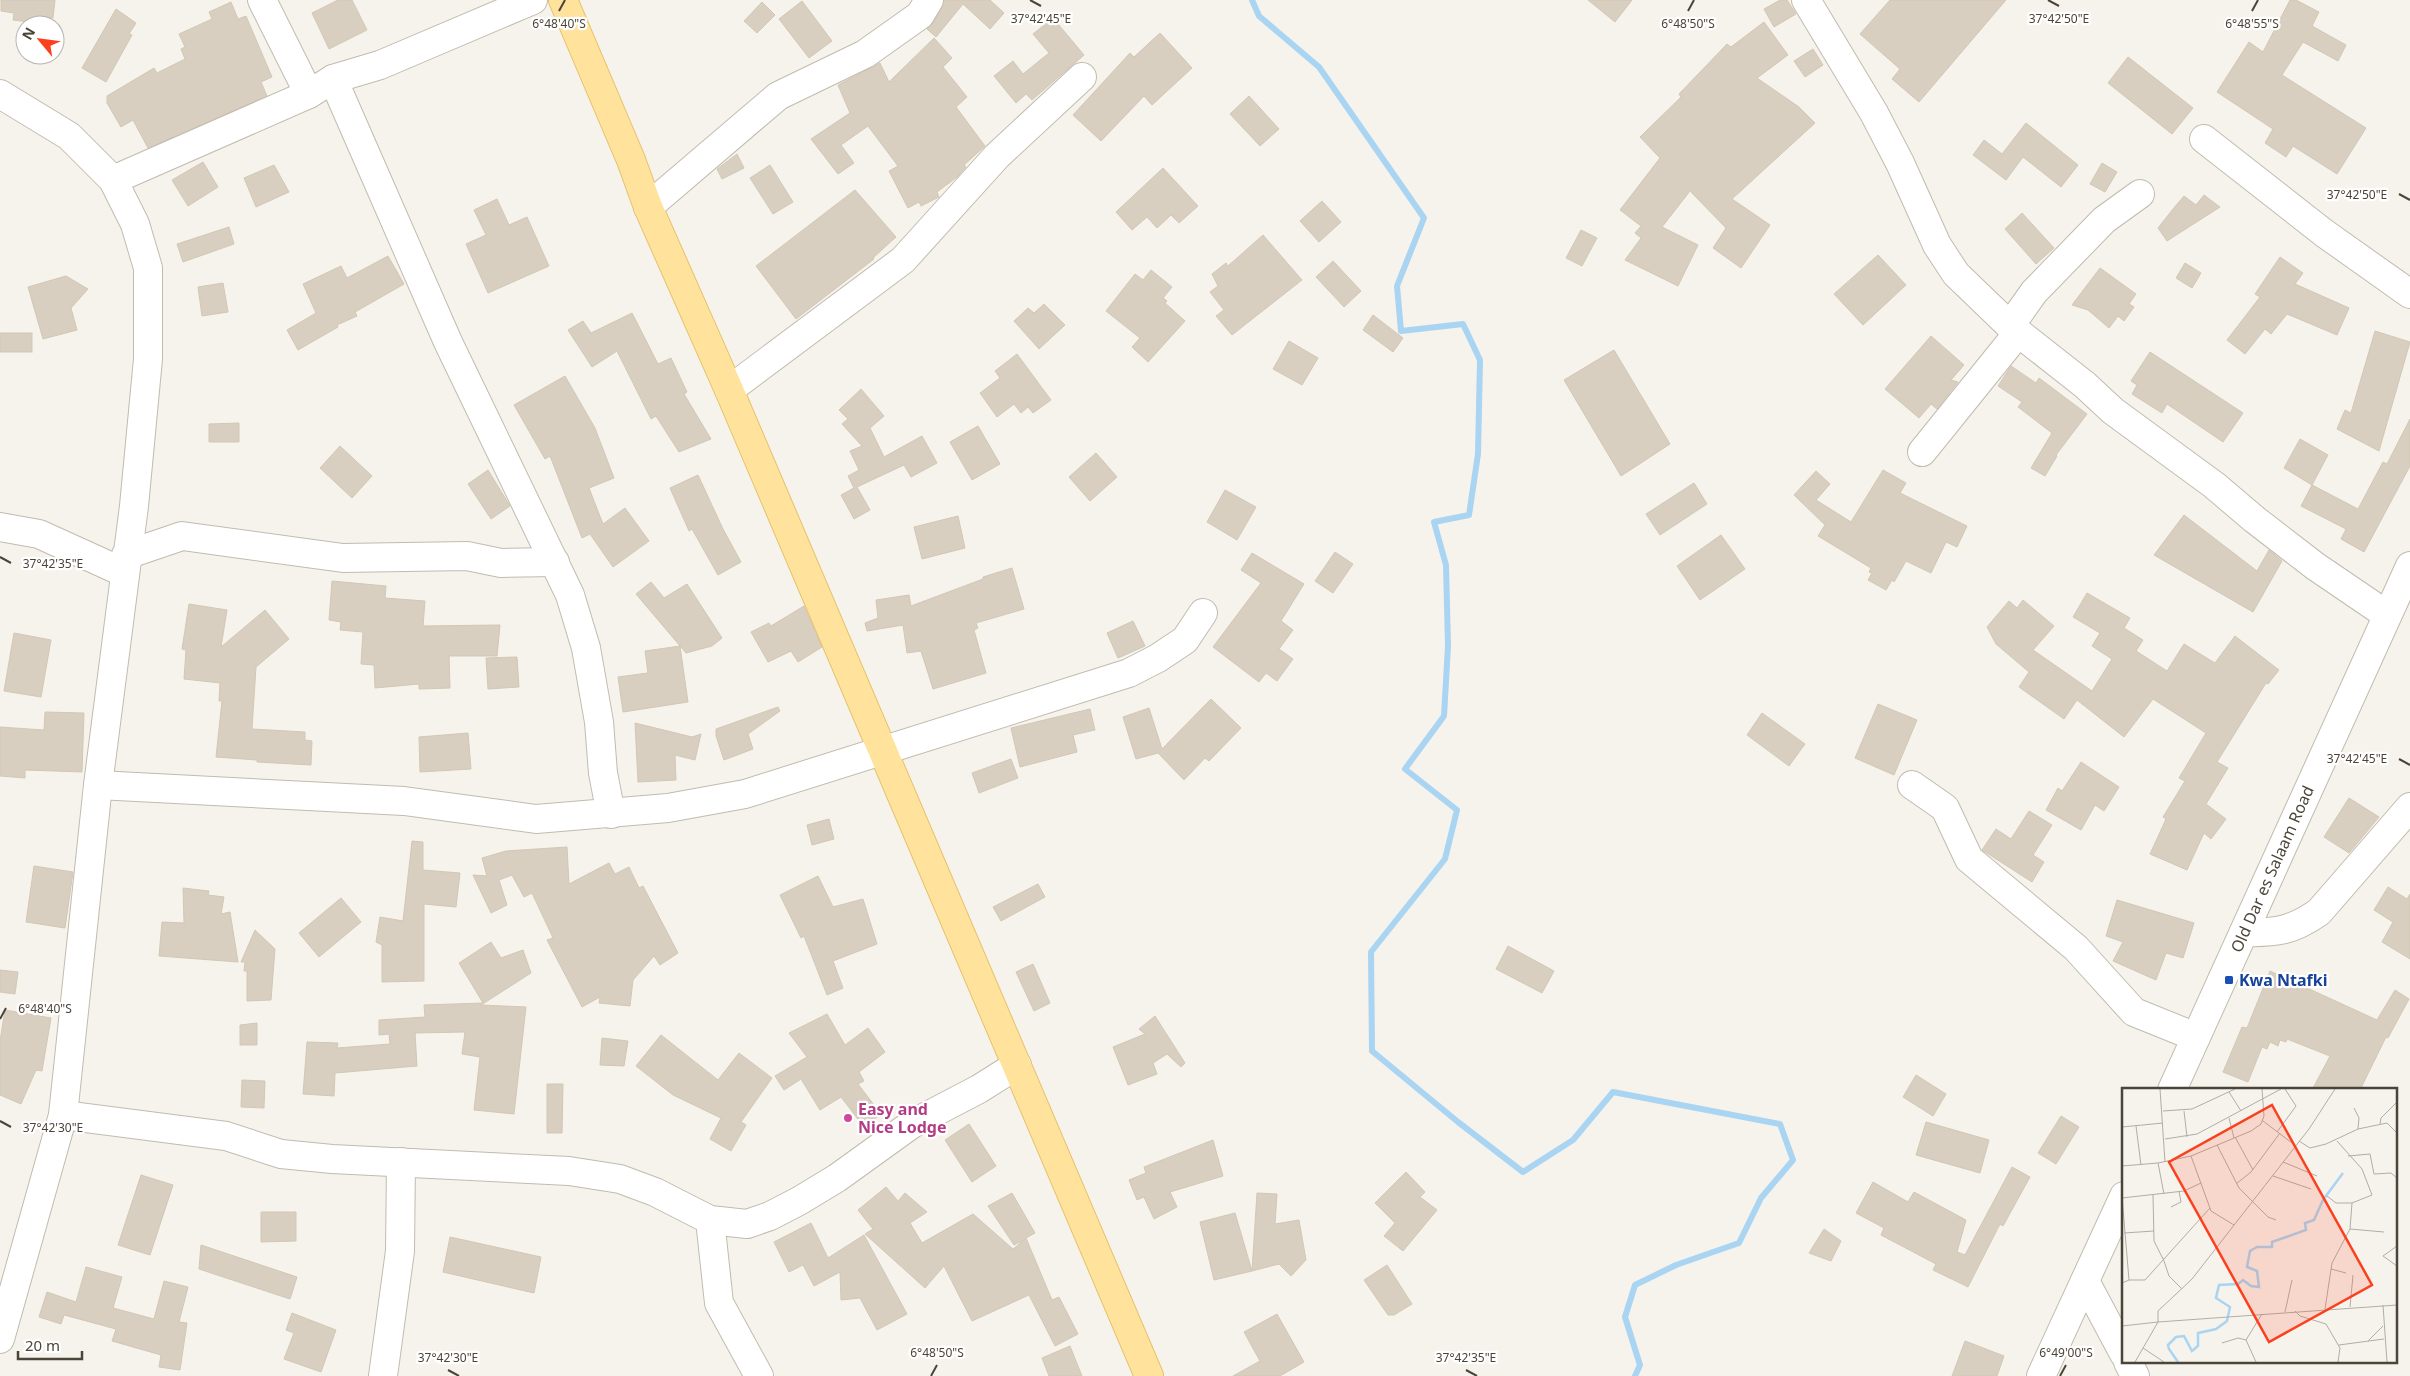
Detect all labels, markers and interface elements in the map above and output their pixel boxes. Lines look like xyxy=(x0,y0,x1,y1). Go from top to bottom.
text: 37°42'45"E xyxy=(1011,10,1071,27)
text: 37°42'50"E xyxy=(2029,10,2089,27)
north arrow xyxy=(15,15,65,65)
text: 6°48'40"S xyxy=(532,15,586,32)
text: 6°48'50"S xyxy=(1661,15,1715,32)
text: 6°48'55"S xyxy=(2225,15,2279,32)
text: N xyxy=(17,24,39,43)
text: 37°42'50"E xyxy=(2327,186,2387,203)
text: 37°42'35"E xyxy=(23,555,83,572)
text: 37°42'45"E xyxy=(2327,750,2387,767)
street label: Old Dar es Salaam Road xyxy=(2225,782,2319,956)
place label: Kwa Ntafki xyxy=(2239,969,2328,991)
marker: Kwa Ntafki xyxy=(2223,974,2235,986)
text: 6°48'40"S xyxy=(18,1000,72,1017)
inset map xyxy=(2122,1088,2398,1364)
place label: Easy and Nice Lodge xyxy=(858,1098,946,1138)
marker: Easy and Nice Lodge xyxy=(842,1112,854,1124)
text: 37°42'30"E xyxy=(23,1119,83,1136)
scale bar xyxy=(18,1328,81,1360)
text: 20 m xyxy=(25,1335,60,1355)
text: 6°48'50"S xyxy=(910,1344,964,1361)
text: 6°49'00"S xyxy=(2039,1344,2093,1361)
text: 37°42'30"E xyxy=(418,1349,478,1366)
text: 37°42'35"E xyxy=(1436,1349,1496,1366)

